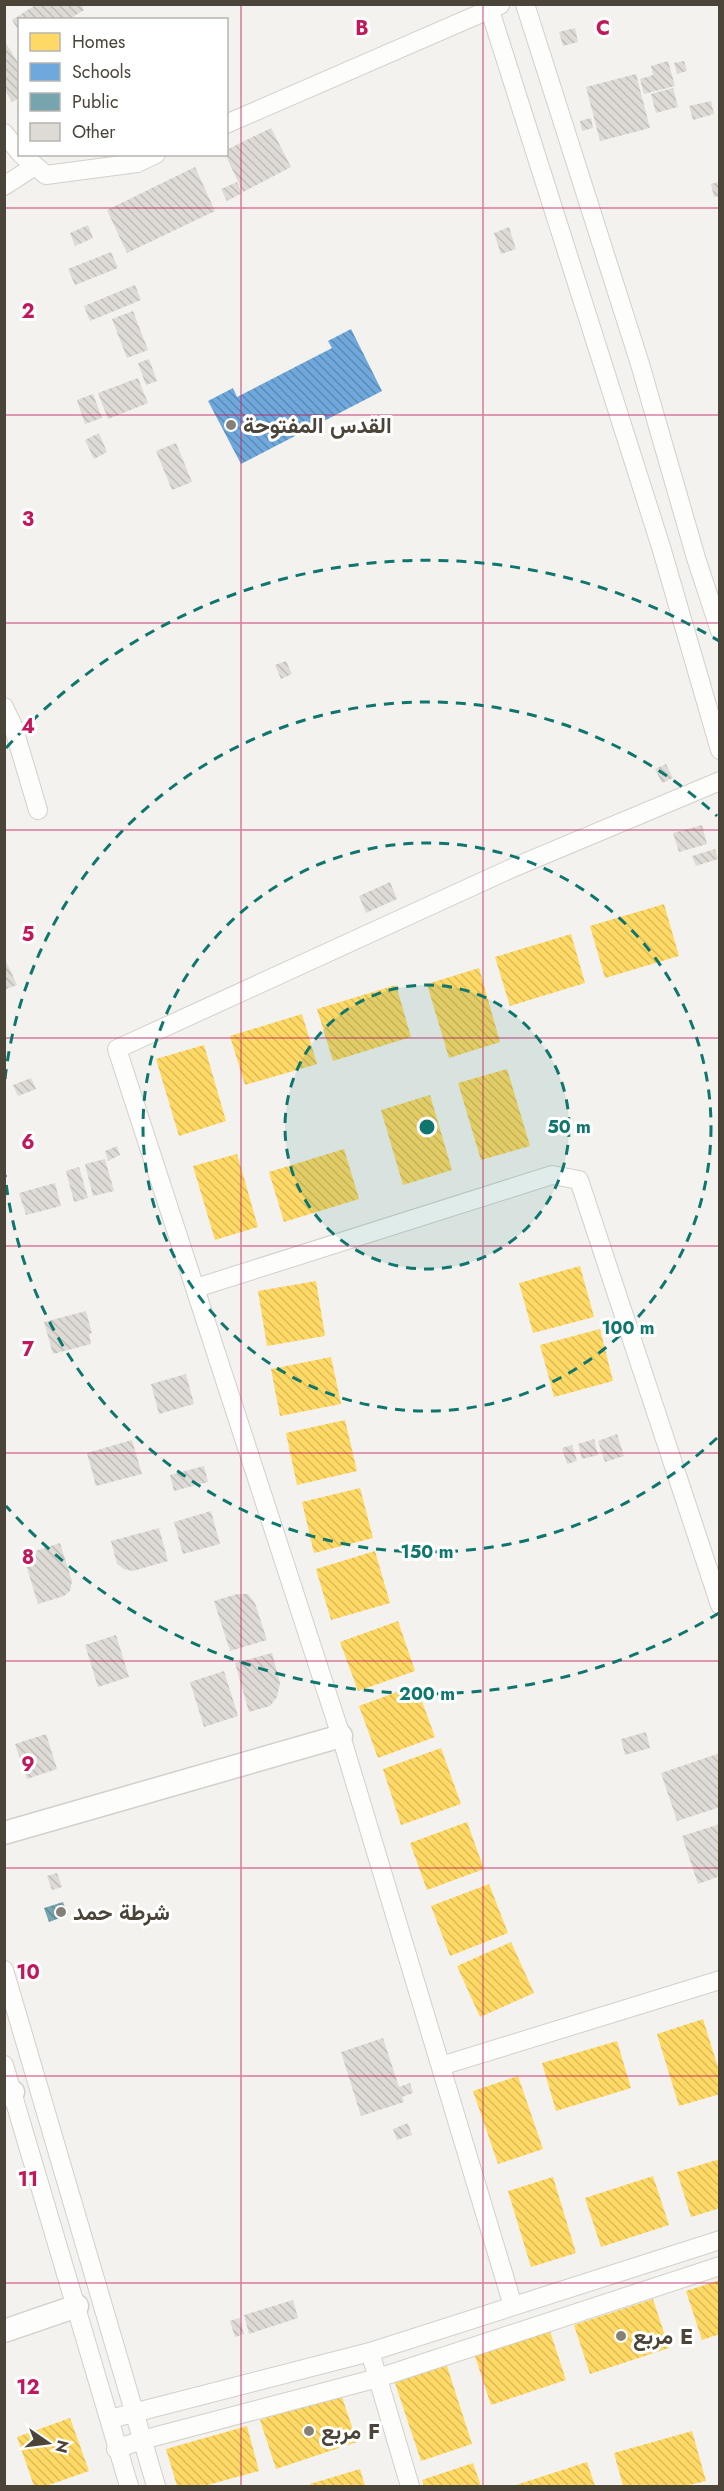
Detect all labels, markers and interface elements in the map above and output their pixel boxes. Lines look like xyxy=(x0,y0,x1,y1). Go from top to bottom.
text: B xyxy=(355,14,369,43)
text: C xyxy=(596,14,610,43)
legend xyxy=(18,18,228,156)
text: Homes xyxy=(72,29,125,55)
text: Schools xyxy=(72,59,131,85)
text: Public xyxy=(72,89,119,115)
text: Other xyxy=(72,119,116,145)
text: 2 xyxy=(21,297,35,326)
place label: القدس المفتوحة xyxy=(243,409,392,441)
marker: القدس المفتوحة xyxy=(224,418,238,432)
text: 3 xyxy=(22,505,34,534)
text: 4 xyxy=(21,712,35,741)
text: 5 xyxy=(22,920,35,949)
text: 50 m xyxy=(547,1114,591,1140)
centre of rings xyxy=(417,1117,437,1137)
text: 6 xyxy=(21,1128,35,1157)
text: 100 m xyxy=(601,1315,655,1341)
text: 7 xyxy=(22,1335,35,1364)
text: 150 m xyxy=(401,1539,453,1565)
text: 8 xyxy=(22,1543,34,1572)
text: 200 m xyxy=(399,1681,455,1707)
text: 9 xyxy=(21,1750,35,1779)
place label: شرطة حمد xyxy=(73,1896,170,1928)
marker: شرطة حمد xyxy=(54,1905,68,1919)
text: 10 xyxy=(16,1958,40,1987)
text: 11 xyxy=(18,2165,38,2194)
place label: مربع E xyxy=(633,2320,693,2352)
marker: مربع E xyxy=(614,2329,628,2343)
text: 12 xyxy=(16,2373,40,2402)
north arrow xyxy=(18,2413,78,2473)
place label: مربع F xyxy=(321,2415,380,2447)
marker: مربع F xyxy=(302,2424,316,2438)
text: N xyxy=(49,2438,75,2455)

